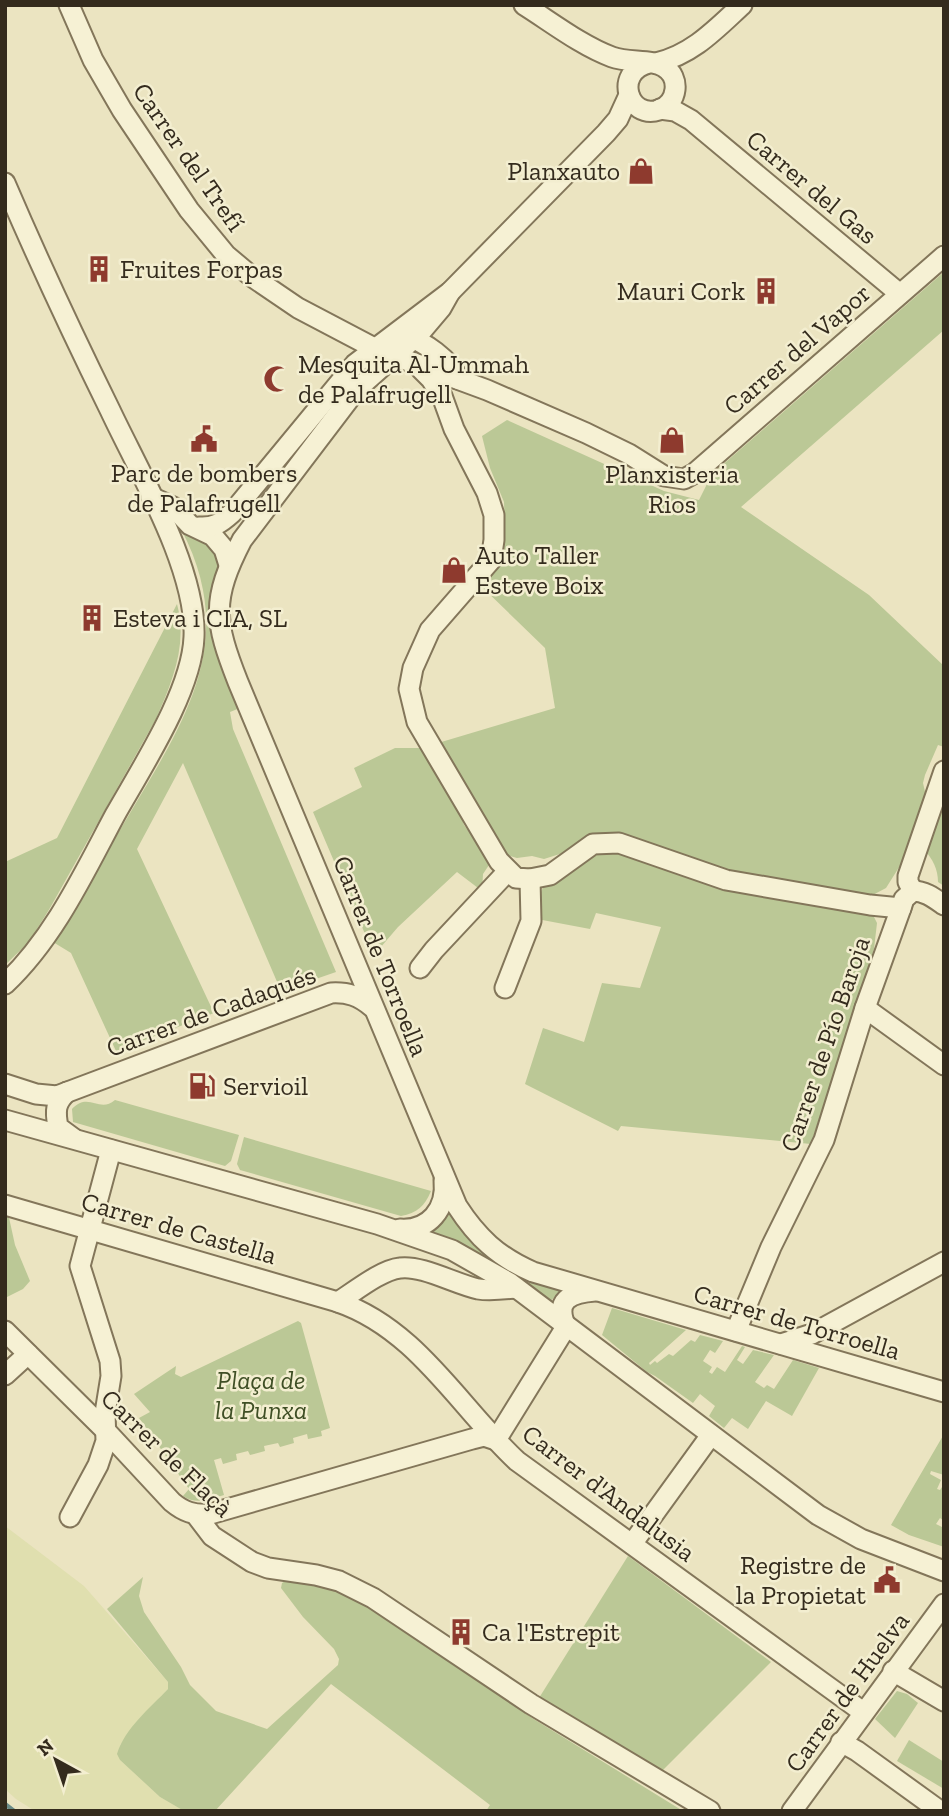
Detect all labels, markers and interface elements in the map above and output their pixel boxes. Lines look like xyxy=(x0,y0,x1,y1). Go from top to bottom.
street label: Carrer del Trefí xyxy=(126,76,252,238)
street label: Carrer del Gas xyxy=(740,123,884,251)
place label: Planxauto xyxy=(507,155,620,187)
shop icon: Planxauto xyxy=(626,156,656,186)
place label: Fruites Forpas xyxy=(120,253,283,285)
building icon: Fruites Forpas xyxy=(84,254,114,284)
place label: Mauri Cork xyxy=(617,275,745,307)
street label: Carrer del Vapor xyxy=(717,276,877,422)
building icon: Mauri Cork xyxy=(751,276,781,306)
place label: Mesquita Al-Ummah de Palafrugell xyxy=(298,348,529,410)
mosque icon: Mesquita Al-Ummah de Palafrugell xyxy=(262,364,292,394)
public building icon: Parc de bombers de Palafrugell xyxy=(189,424,219,454)
shop icon: Planxisteria Rios xyxy=(657,425,687,455)
place label: Parc de bombers de Palafrugell xyxy=(111,457,297,519)
place label: Planxisteria Rios xyxy=(605,458,739,520)
place label: Auto Taller Esteve Boix xyxy=(475,539,604,601)
shop icon: Auto Taller Esteve Boix xyxy=(439,555,469,585)
place label: Esteva i CIA, SL xyxy=(113,602,287,634)
building icon: Esteva i CIA, SL xyxy=(77,603,107,633)
street label: Carrer de Torroella xyxy=(326,851,436,1061)
street label: Carrer de Pío Baroja xyxy=(773,932,877,1156)
street label: Carrer de Cadaqués xyxy=(102,958,320,1064)
place label: Servioil xyxy=(223,1070,308,1102)
fuel station icon: Servioil xyxy=(187,1071,217,1101)
street label: Carrer de Castella xyxy=(78,1185,281,1271)
street label: Carrer de Torroella xyxy=(690,1277,904,1367)
park label: Plaça de la Punxa xyxy=(215,1364,307,1426)
street label: Carrer de Flaçà xyxy=(94,1382,240,1524)
street label: Carrer d'Andalusia xyxy=(516,1417,702,1569)
place label: Registre de la Propietat xyxy=(736,1549,866,1611)
public building icon: Registre de la Propietat xyxy=(872,1565,902,1595)
street label: Carrer de Huelva xyxy=(778,1605,916,1778)
place label: Ca l'Estrepit xyxy=(482,1616,620,1648)
building icon: Ca l'Estrepit xyxy=(446,1617,476,1647)
north arrow xyxy=(21,1725,91,1795)
text: N xyxy=(32,1734,58,1761)

